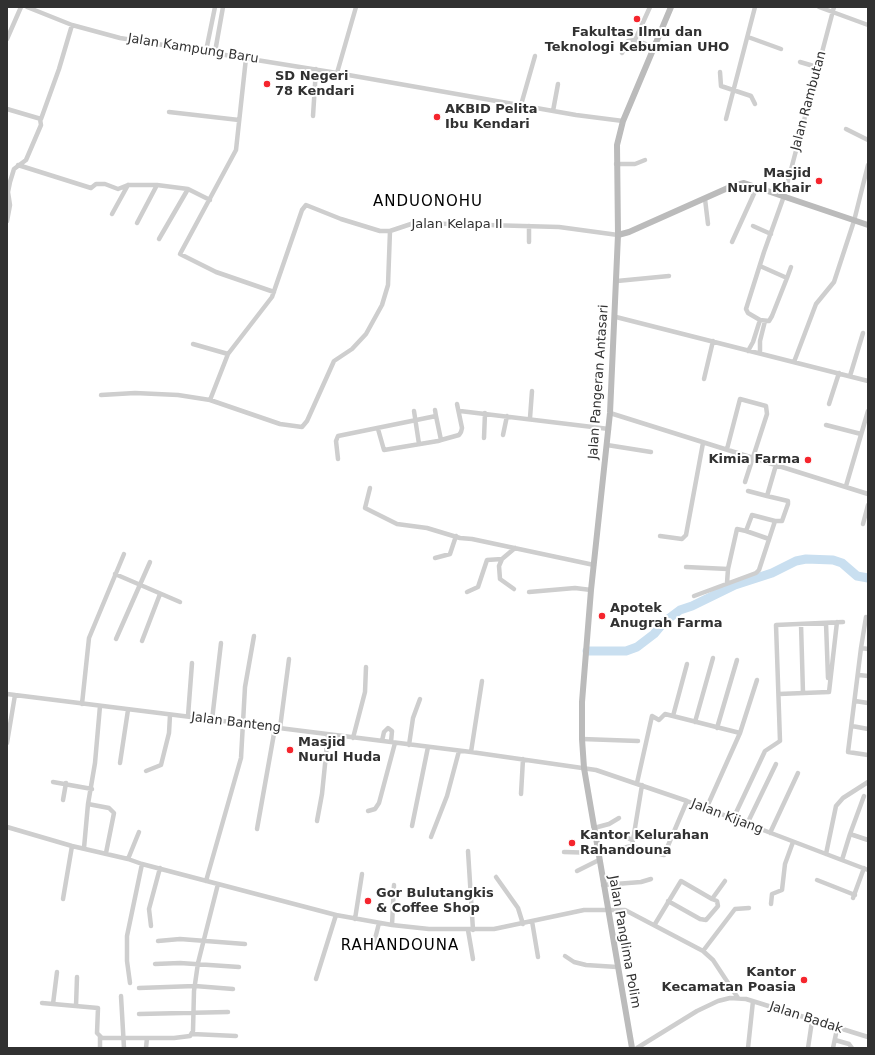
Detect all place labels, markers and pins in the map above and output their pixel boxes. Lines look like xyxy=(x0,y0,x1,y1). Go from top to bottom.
marker: Fakultas Ilmu dan Teknologi Kebumian UHO xyxy=(632,14,642,24)
place label: Fakultas Ilmu dan Teknologi Kebumian UHO xyxy=(545,25,729,56)
place label: SD Negeri 78 Kendari xyxy=(275,69,354,100)
marker: SD Negeri 78 Kendari xyxy=(262,79,272,89)
place label: AKBID Pelita Ibu Kendari xyxy=(445,102,537,133)
marker: AKBID Pelita Ibu Kendari xyxy=(432,112,442,122)
place label: Masjid Nurul Khair xyxy=(727,166,811,197)
marker: Masjid Nurul Khair xyxy=(814,176,824,186)
place label: Kimia Farma xyxy=(709,452,800,468)
marker: Kimia Farma xyxy=(803,455,813,465)
place label: Apotek Anugrah Farma xyxy=(610,601,722,632)
marker: Apotek Anugrah Farma xyxy=(597,611,607,621)
place label: Masjid Nurul Huda xyxy=(298,735,381,766)
marker: Masjid Nurul Huda xyxy=(285,745,295,755)
place label: Kantor Kelurahan Rahandouna xyxy=(580,828,709,859)
marker: Kantor Kelurahan Rahandouna xyxy=(567,838,577,848)
place label: Gor Bulutangkis & Coffee Shop xyxy=(376,886,494,917)
marker: Gor Bulutangkis & Coffee Shop xyxy=(363,896,373,906)
place label: Kantor Kecamatan Poasia xyxy=(662,965,796,996)
marker: Kantor Kecamatan Poasia xyxy=(799,975,809,985)

